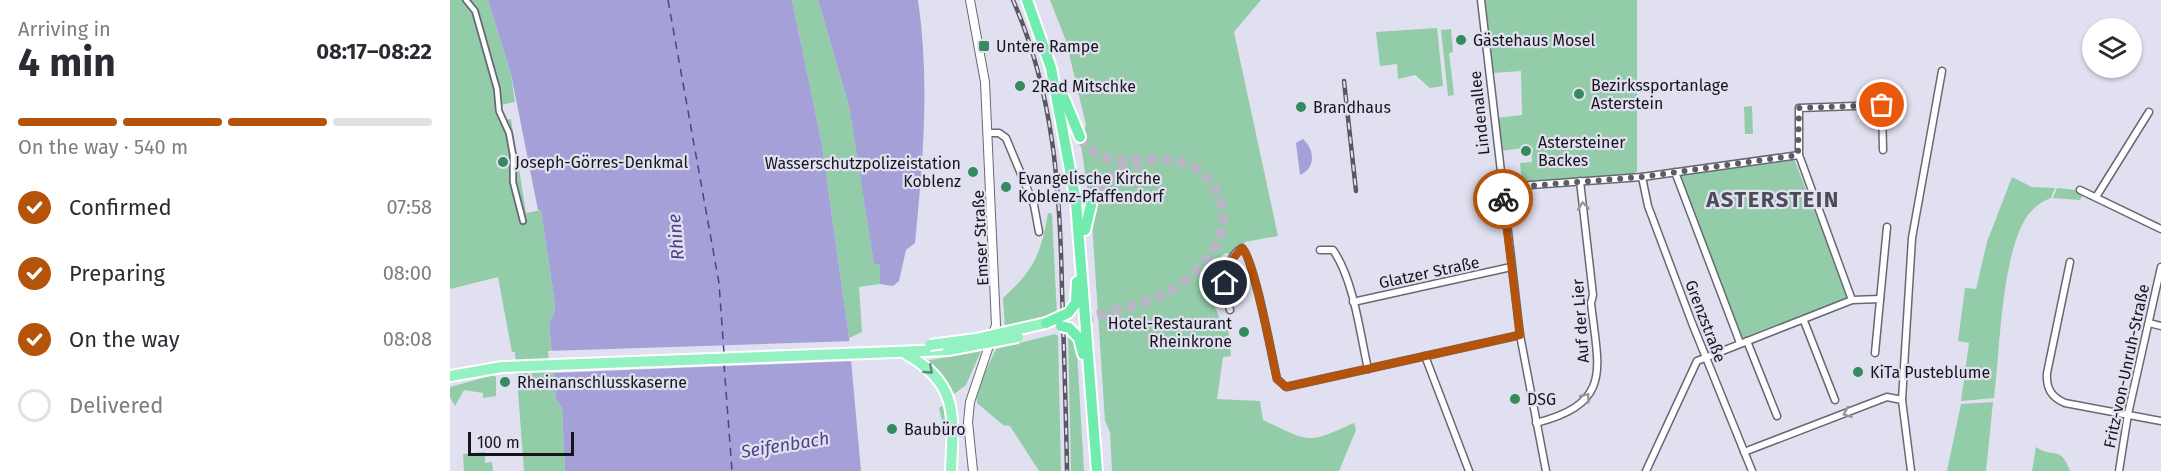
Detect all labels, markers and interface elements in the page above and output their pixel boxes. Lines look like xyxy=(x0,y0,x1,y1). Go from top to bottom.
text: Arriving in xyxy=(18,17,111,41)
map controls xyxy=(2082,18,2142,78)
button: layers xyxy=(2082,18,2142,78)
place label: Gästehaus Mosel xyxy=(1473,31,1595,50)
marker: Gästehaus Mosel xyxy=(1454,33,1468,47)
place label: Untere Rampe xyxy=(996,37,1099,56)
text: 08:17–08:22 xyxy=(316,38,432,65)
marker: Untere Rampe xyxy=(977,39,991,53)
text: 4 min xyxy=(18,40,116,86)
street label: Lindenallee xyxy=(1466,70,1493,156)
place label: Bezirkssportanlage Asterstein xyxy=(1591,76,1729,113)
place label: 2Rad Mitschke xyxy=(1032,77,1136,96)
marker: 2Rad Mitschke xyxy=(1013,79,1027,93)
pin xyxy=(1856,79,1907,130)
marker: Bezirkssportanlage Asterstein xyxy=(1572,87,1586,101)
icon: bag xyxy=(1865,88,1898,121)
place label: Brandhaus xyxy=(1313,98,1391,117)
marker: Brandhaus xyxy=(1294,100,1308,114)
place label: Astersteiner Backes xyxy=(1538,133,1626,170)
text: On the way · 540 m xyxy=(18,135,188,159)
marker: Astersteiner Backes xyxy=(1519,144,1533,158)
place label: Joseph-Görres-Denkmal xyxy=(515,153,688,172)
place label: Wasserschutzpolizeistation Koblenz xyxy=(765,154,961,191)
marker: Joseph-Görres-Denkmal xyxy=(496,155,510,169)
marker: Wasserschutzpolizeistation Koblenz xyxy=(966,165,980,179)
place label: Evangelische Kirche Koblenz-Pfaffendorf xyxy=(1018,169,1165,206)
courier xyxy=(1473,169,1533,229)
marker: Evangelische Kirche Koblenz-Pfaffendorf xyxy=(999,180,1013,194)
icon: bike xyxy=(1487,183,1520,216)
district label: ASTERSTEIN xyxy=(1705,186,1840,213)
street label: Emser Straße xyxy=(969,190,992,286)
icon: check xyxy=(18,191,51,224)
text: Confirmed xyxy=(69,194,172,221)
text: 07:58 xyxy=(386,195,432,219)
one-way arrow xyxy=(1577,202,1590,211)
water label: Rhine xyxy=(663,213,689,261)
street label: Glatzer Straße xyxy=(1377,253,1481,292)
icon: check xyxy=(18,257,51,290)
pin xyxy=(1199,257,1250,308)
text: Preparing xyxy=(69,260,165,287)
text: 08:00 xyxy=(383,261,432,285)
icon: home xyxy=(1208,266,1241,299)
street label: Grenzstraße xyxy=(1681,277,1730,365)
street label: Auf der Lier xyxy=(1568,278,1593,364)
street label: Fritz-von-Unruh-Straße xyxy=(2100,282,2153,450)
place label: Hotel-Restaurant Rheinkrone xyxy=(1108,314,1232,351)
icon: check xyxy=(18,323,51,356)
marker: Hotel-Restaurant Rheinkrone xyxy=(1237,325,1251,339)
text: On the way xyxy=(69,326,180,353)
text: 08:08 xyxy=(383,327,432,351)
one-way arrow xyxy=(923,363,933,374)
place label: KiTa Pusteblume xyxy=(1870,363,1990,382)
marker: KiTa Pusteblume xyxy=(1851,365,1865,379)
place label: Rheinanschlusskaserne xyxy=(517,373,687,392)
marker: Rheinanschlusskaserne xyxy=(498,375,512,389)
place label: DSG xyxy=(1527,390,1556,409)
text: Delivered xyxy=(69,392,164,419)
marker: DSG xyxy=(1508,392,1522,406)
one-way arrow xyxy=(1579,393,1590,404)
one-way arrow xyxy=(1842,405,1853,418)
place label: Baubüro xyxy=(904,420,966,439)
marker: Baubüro xyxy=(885,422,899,436)
water label: Seifenbach xyxy=(738,427,831,463)
scale bar xyxy=(468,429,574,456)
text: 100 m xyxy=(477,433,520,452)

